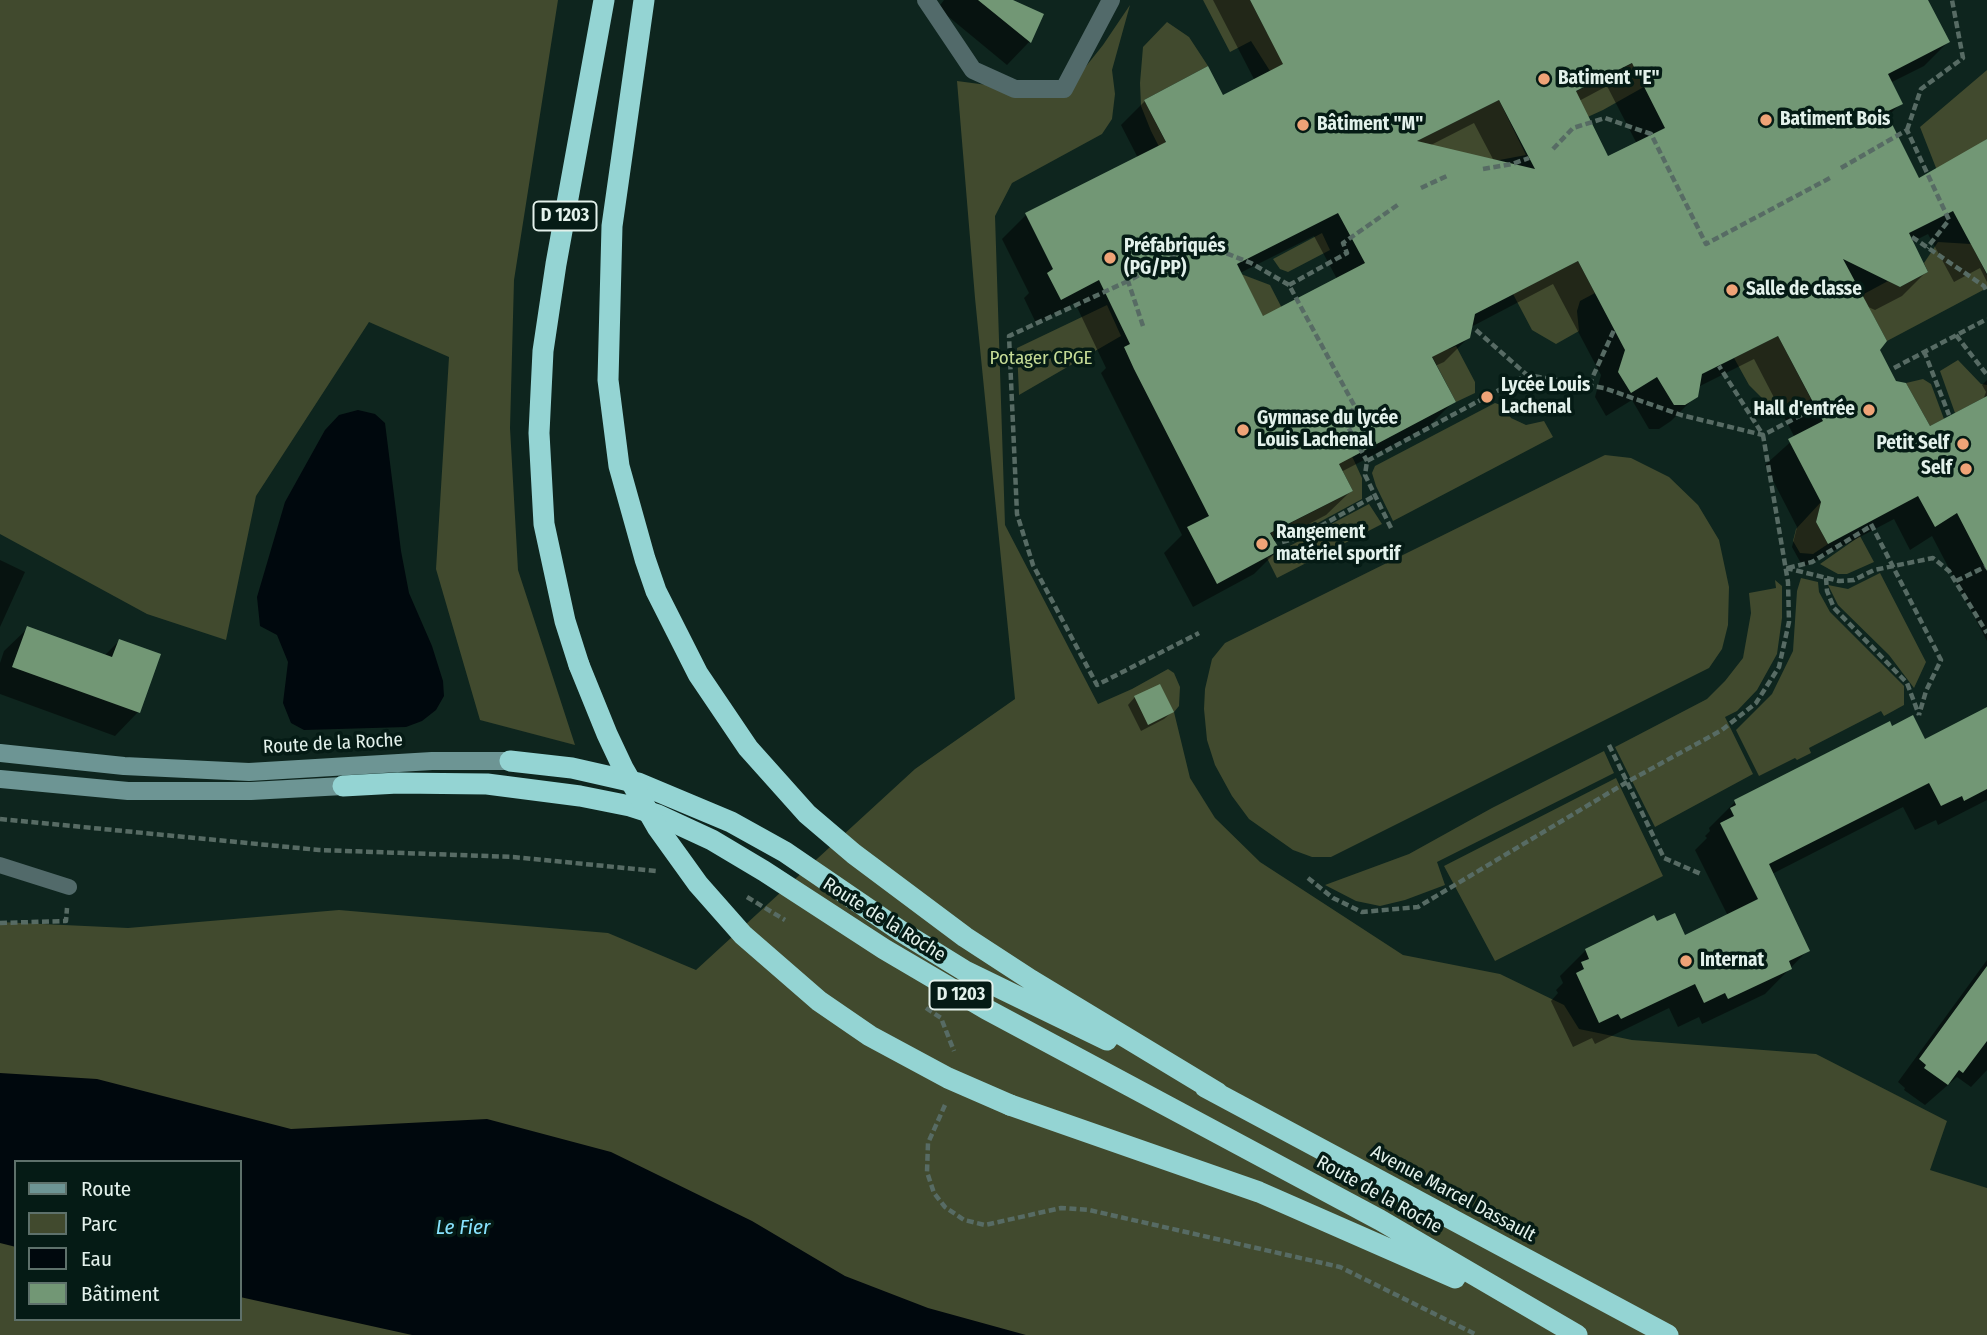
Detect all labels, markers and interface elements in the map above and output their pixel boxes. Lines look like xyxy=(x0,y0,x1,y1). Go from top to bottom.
place label: Batiment "E" xyxy=(1558,68,1660,90)
marker: Batiment "E" xyxy=(1536,71,1552,87)
place label: Batiment Bois xyxy=(1780,109,1890,131)
marker: Batiment Bois xyxy=(1758,112,1774,128)
place label: Bâtiment "M" xyxy=(1317,114,1423,136)
marker: Bâtiment "M" xyxy=(1295,117,1311,133)
road number: D 1203 xyxy=(534,202,596,230)
place label: Préfabriqués (PG/PP) xyxy=(1124,236,1226,280)
marker: Préfabriqués (PG/PP) xyxy=(1102,250,1118,266)
place label: Salle de classe xyxy=(1746,279,1862,301)
marker: Salle de classe xyxy=(1724,282,1740,298)
park label: Potager CPGE xyxy=(989,348,1093,370)
place label: Lycée Louis Lachenal xyxy=(1501,375,1590,419)
marker: Lycée Louis Lachenal xyxy=(1479,389,1495,405)
place label: Hall d'entrée xyxy=(1754,399,1855,421)
marker: Hall d'entrée xyxy=(1861,402,1877,418)
place label: Gymnase du lycée Louis Lachenal xyxy=(1257,408,1398,452)
marker: Gymnase du lycée Louis Lachenal xyxy=(1235,422,1251,438)
place label: Petit Self xyxy=(1876,433,1949,455)
marker: Petit Self xyxy=(1955,436,1971,452)
place label: Self xyxy=(1921,458,1952,480)
marker: Self xyxy=(1958,461,1974,477)
place label: Rangement matériel sportif xyxy=(1276,522,1400,566)
marker: Rangement matériel sportif xyxy=(1254,536,1270,552)
street label: Route de la Roche xyxy=(262,729,404,759)
street label: Route de la Roche xyxy=(819,873,949,967)
place label: Internat xyxy=(1700,950,1764,972)
marker: Internat xyxy=(1678,953,1694,969)
road number: D 1203 xyxy=(930,980,992,1010)
street label: Avenue Marcel Dassault xyxy=(1367,1141,1539,1247)
street label: Route de la Roche xyxy=(1312,1151,1446,1239)
legend xyxy=(14,1160,242,1321)
text: Route xyxy=(81,1176,131,1202)
text: Parc xyxy=(81,1211,117,1237)
water label: Le Fier xyxy=(436,1215,490,1241)
text: Eau xyxy=(81,1246,112,1272)
text: Bâtiment xyxy=(81,1281,159,1307)

